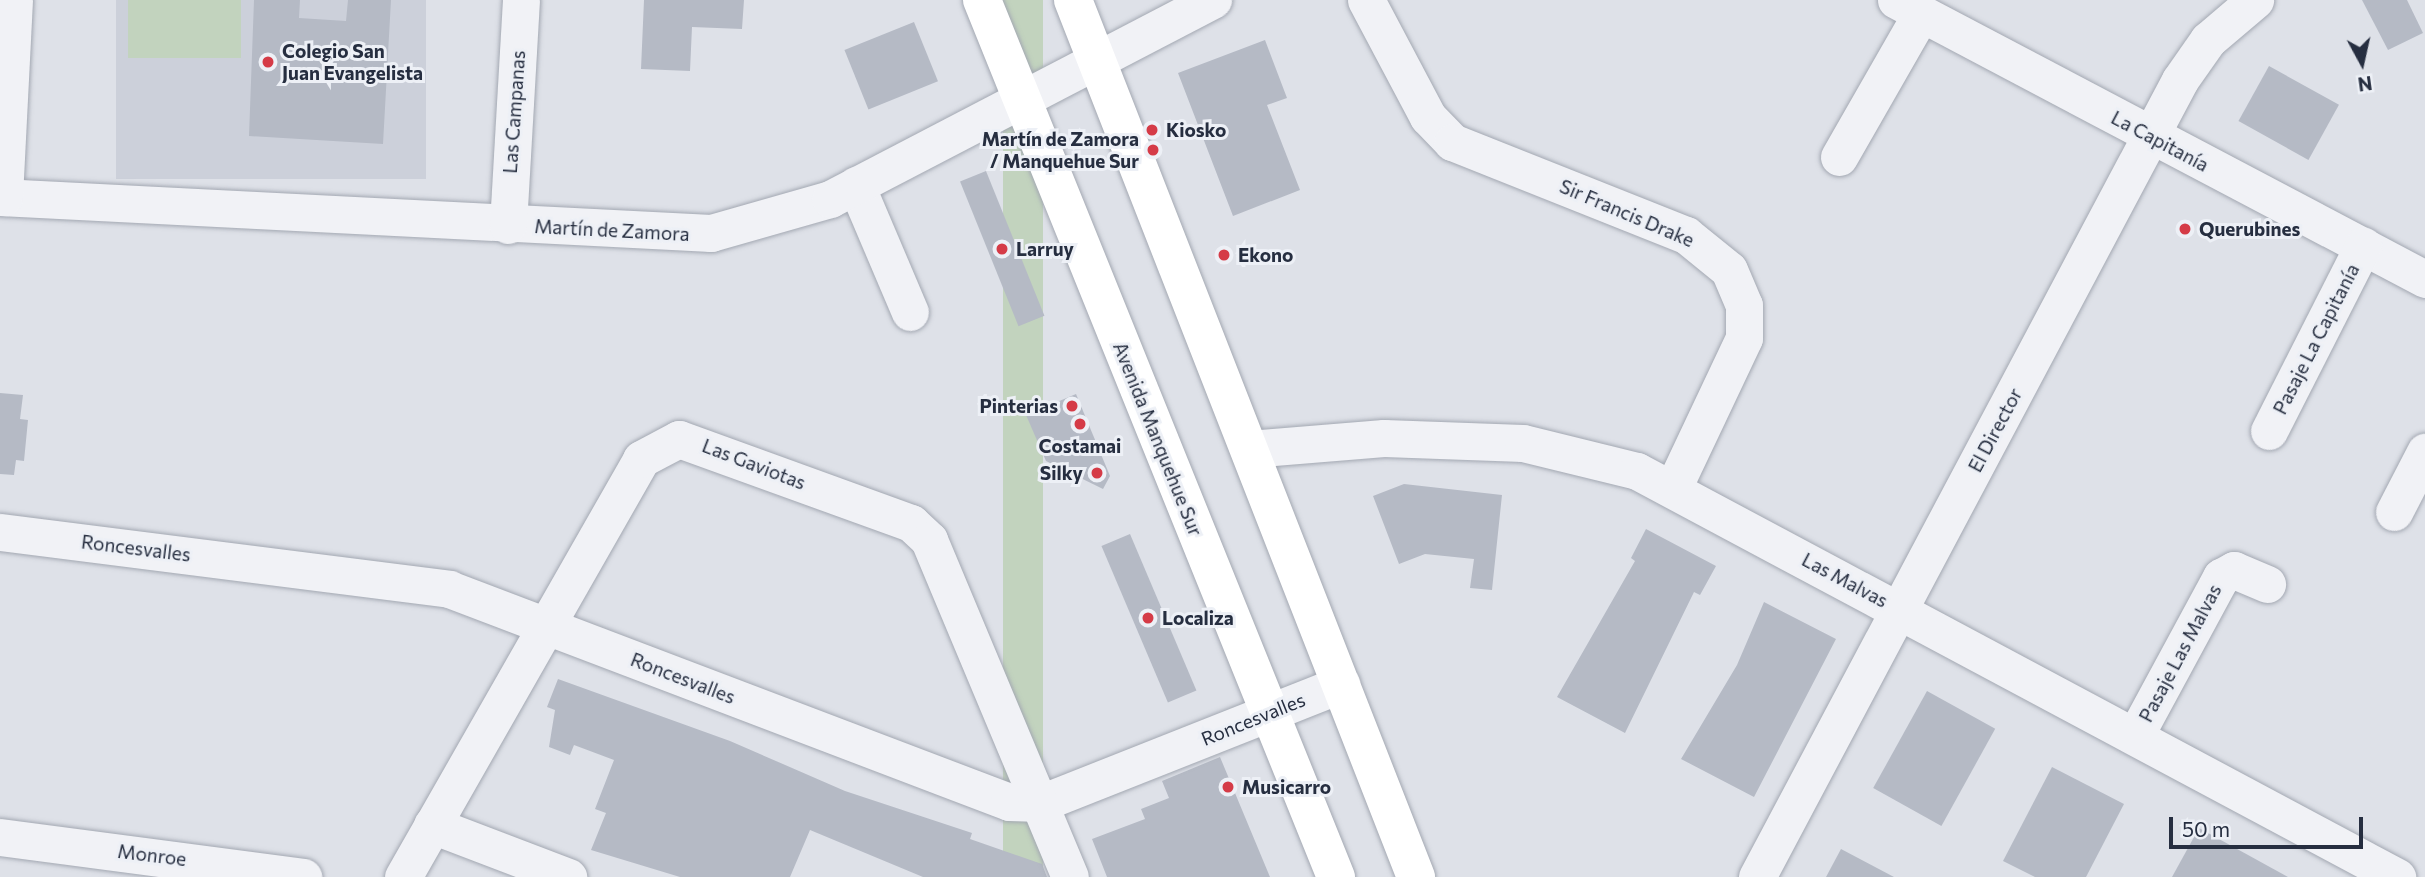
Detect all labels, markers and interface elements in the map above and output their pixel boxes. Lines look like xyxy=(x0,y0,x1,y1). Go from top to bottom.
north arrow xyxy=(2327,28,2397,98)
place label: Colegio San Juan Evangelista xyxy=(282,40,423,84)
street label: Las Campanas xyxy=(498,50,530,174)
marker: Colegio San Juan Evangelista xyxy=(260,54,276,70)
text: N xyxy=(2356,72,2374,97)
street label: La Capitanía xyxy=(2107,106,2213,176)
place label: Kiosko xyxy=(1166,119,1226,141)
marker: Kiosko xyxy=(1144,122,1160,138)
place label: Martín de Zamora / Manquehue Sur xyxy=(982,128,1139,172)
marker: Martín de Zamora / Manquehue Sur xyxy=(1145,142,1161,158)
street label: Sir Francis Drake xyxy=(1556,174,1698,252)
street label: Martín de Zamora xyxy=(534,215,690,245)
place label: Querubines xyxy=(2199,218,2300,240)
marker: Querubines xyxy=(2177,221,2193,237)
place label: Larruy xyxy=(1016,238,1074,260)
marker: Larruy xyxy=(994,241,1010,257)
place label: Ekono xyxy=(1238,244,1293,266)
marker: Ekono xyxy=(1216,247,1232,263)
street label: Pasaje La Capitanía xyxy=(2268,260,2364,418)
street label: Avenida Manquehue Sur xyxy=(1109,339,1207,539)
street label: El Director xyxy=(1963,384,2027,476)
place label: Pinterias xyxy=(979,395,1058,417)
marker: Pinterias xyxy=(1064,398,1080,414)
marker: Costamai xyxy=(1072,416,1088,432)
street label: Las Gaviotas xyxy=(699,434,809,494)
place label: Costamai xyxy=(1039,435,1121,457)
place label: Silky xyxy=(1040,462,1083,484)
marker: Silky xyxy=(1089,465,1105,481)
street label: Roncesvalles xyxy=(80,530,192,566)
street label: Las Malvas xyxy=(1798,548,1892,612)
street label: Pasaje Las Malvas xyxy=(2134,580,2226,726)
place label: Localiza xyxy=(1162,607,1234,629)
marker: Localiza xyxy=(1140,610,1156,626)
street label: Roncesvalles xyxy=(628,648,738,708)
street label: Roncesvalles xyxy=(1198,688,1308,750)
place label: Musicarro xyxy=(1242,776,1331,798)
marker: Musicarro xyxy=(1220,779,1236,795)
scale bar xyxy=(2173,804,2367,848)
text: 50 m xyxy=(2182,816,2230,841)
street label: Monroe xyxy=(116,839,188,871)

